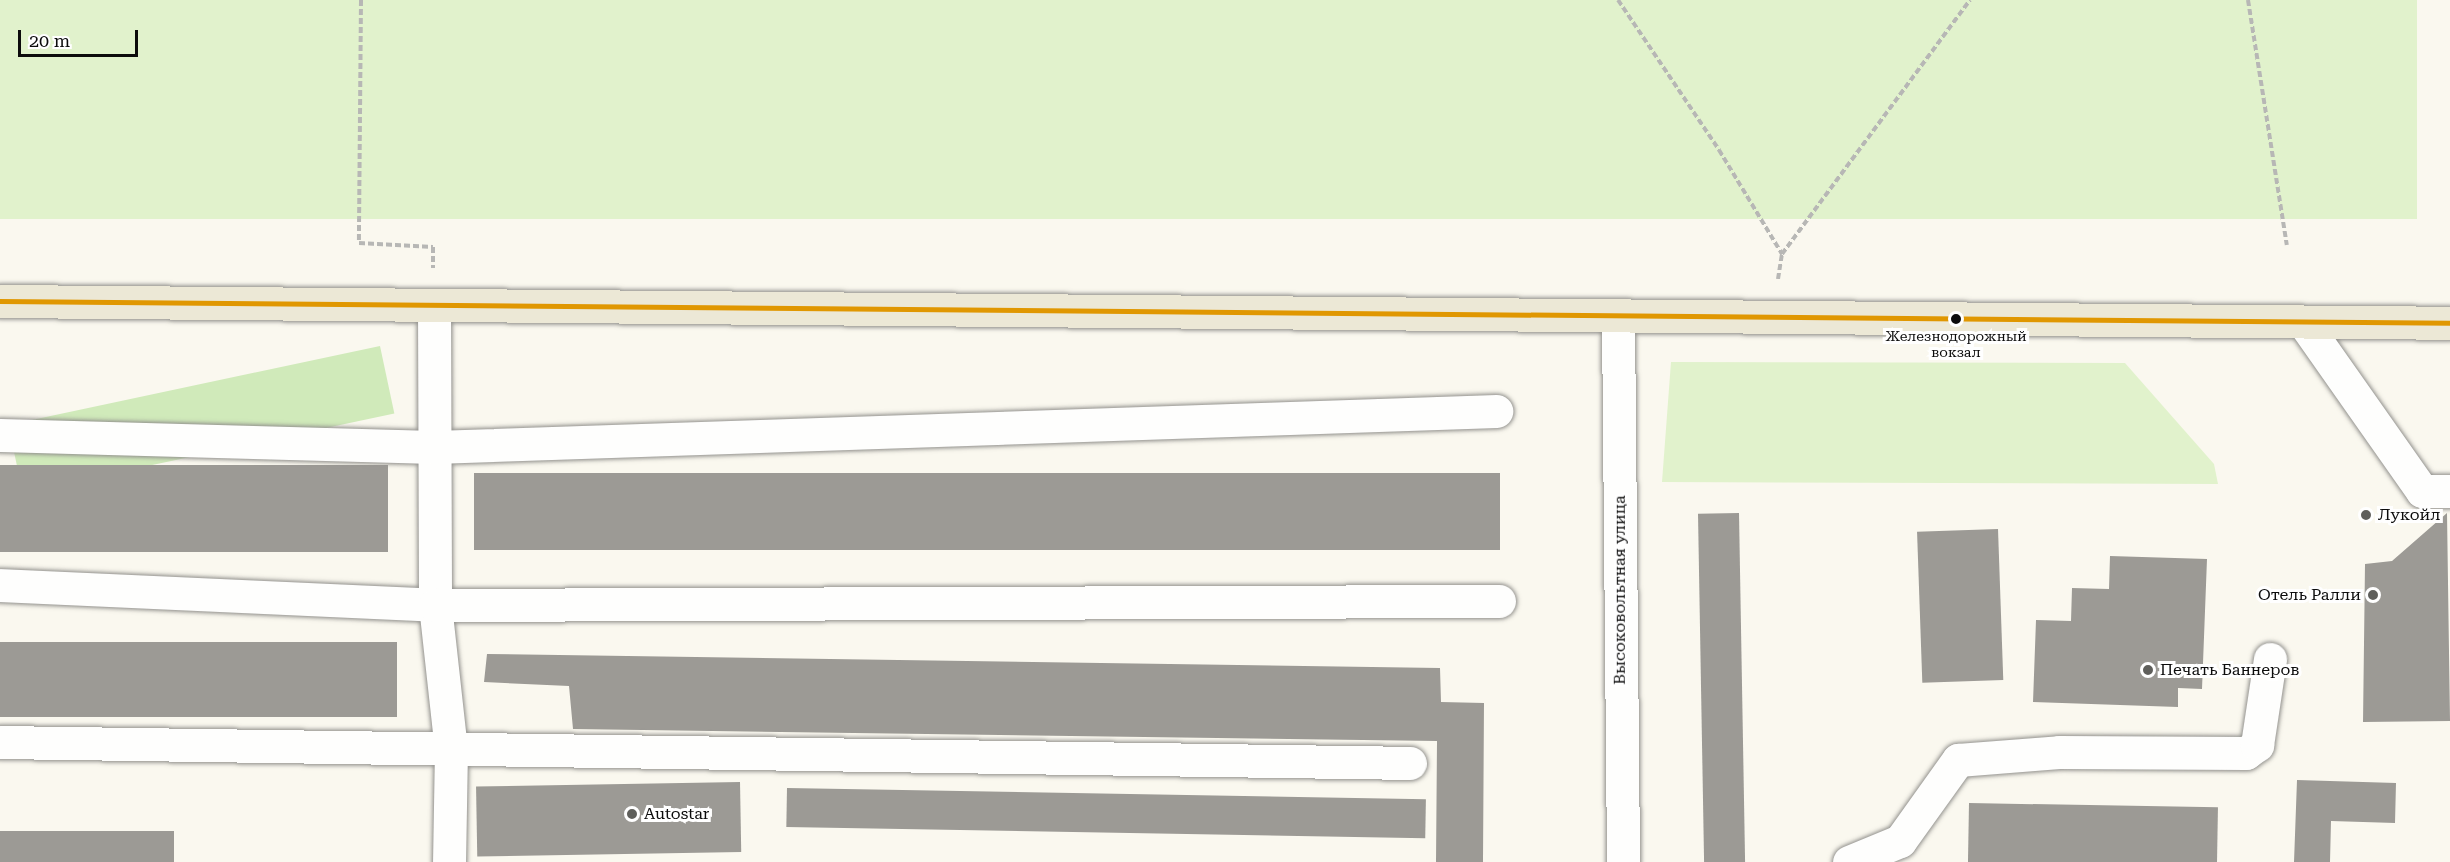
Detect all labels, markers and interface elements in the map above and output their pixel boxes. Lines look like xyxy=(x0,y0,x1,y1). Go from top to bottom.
scale bar xyxy=(21,18,141,56)
text: 20 m xyxy=(29,30,70,51)
marker: Железнодорожный вокзал xyxy=(1950,313,1962,325)
place label: Железнодорожный вокзал xyxy=(1885,328,2027,360)
street label: Высоковольтная улица xyxy=(1610,495,1630,685)
place label: Лукойл xyxy=(2378,505,2441,525)
marker: Лукойл xyxy=(2359,508,2373,522)
place label: Отель Ралли xyxy=(2258,585,2361,605)
marker: Отель Ралли xyxy=(2366,588,2380,602)
place label: Печать Баннеров xyxy=(2160,660,2299,680)
marker: Печать Баннеров xyxy=(2141,663,2155,677)
place label: Autostar xyxy=(644,804,709,824)
marker: Autostar xyxy=(625,807,639,821)

